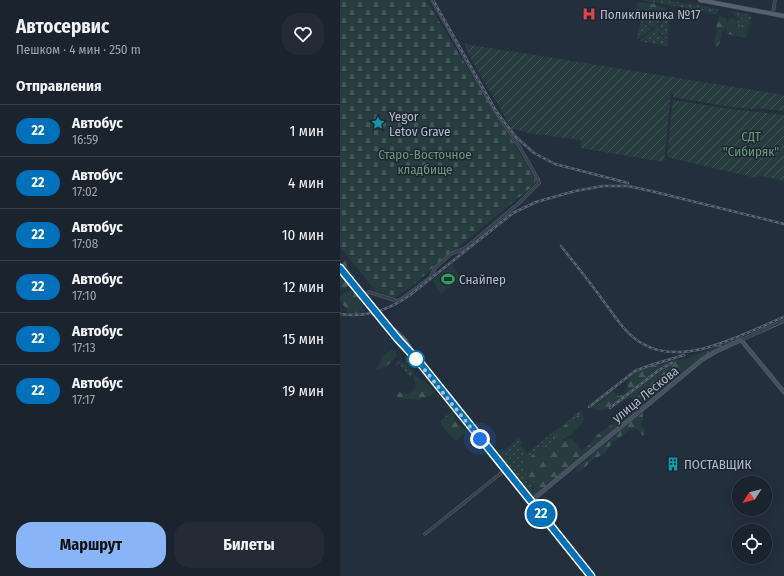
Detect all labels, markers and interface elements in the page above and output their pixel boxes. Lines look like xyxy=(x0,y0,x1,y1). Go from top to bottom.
hospital icon: Поликлиника №17 xyxy=(581,6,597,22)
place label: Поликлиника №17 xyxy=(600,7,701,22)
button: heart xyxy=(282,13,324,55)
text: Автосервис xyxy=(16,15,109,38)
text: Пешком · 4 мин · 250 m xyxy=(16,42,141,57)
text: Отправления xyxy=(16,77,102,95)
place label: Yegor Letov Grave xyxy=(389,109,451,139)
text: Автобус xyxy=(72,114,123,132)
place icon: Yegor Letov Grave xyxy=(370,115,386,131)
text: 22 xyxy=(32,122,44,139)
text: 1 мин xyxy=(289,122,324,140)
park label: СДТ "Сибиряк" xyxy=(723,129,779,159)
text: 16:59 xyxy=(72,132,98,147)
park label: Старо-Восточное кладбище xyxy=(378,147,472,177)
text: Автобус xyxy=(72,166,123,184)
text: 22 xyxy=(32,174,44,191)
text: 4 мин xyxy=(288,174,324,192)
text: 17:02 xyxy=(72,184,97,199)
text: Автобус xyxy=(72,218,123,236)
text: 22 xyxy=(32,226,44,243)
text: 10 мин xyxy=(282,226,324,244)
text: 17:08 xyxy=(72,236,98,251)
text: Автобус xyxy=(72,270,123,288)
sports icon: Снайпер xyxy=(440,271,456,287)
place label: Снайпер xyxy=(459,272,506,287)
text: 22 xyxy=(32,278,44,295)
text: 12 мин xyxy=(283,278,324,296)
text: 17:10 xyxy=(72,288,96,303)
text: Автобус xyxy=(72,322,123,340)
text: 22 xyxy=(32,330,44,347)
text: 15 мин xyxy=(283,330,324,348)
text: 17:13 xyxy=(72,340,96,355)
unlabelled marker xyxy=(407,350,425,368)
street label: улица Лескова xyxy=(609,363,681,426)
text: Автобус xyxy=(72,374,123,392)
text: 22 xyxy=(32,382,44,399)
text: 19 мин xyxy=(282,382,324,400)
text: 17:17 xyxy=(72,392,95,407)
your location xyxy=(470,429,490,449)
building icon: ПОСТАВЩИК xyxy=(665,456,681,472)
place label: ПОСТАВЩИК xyxy=(684,457,751,472)
north arrow xyxy=(732,476,772,516)
map controls xyxy=(732,476,772,564)
line badge: 22 xyxy=(523,501,559,527)
text: 22 xyxy=(535,505,547,522)
button: Маршрут xyxy=(16,522,166,568)
button: Билеты xyxy=(174,522,324,568)
button: locate xyxy=(732,524,772,564)

